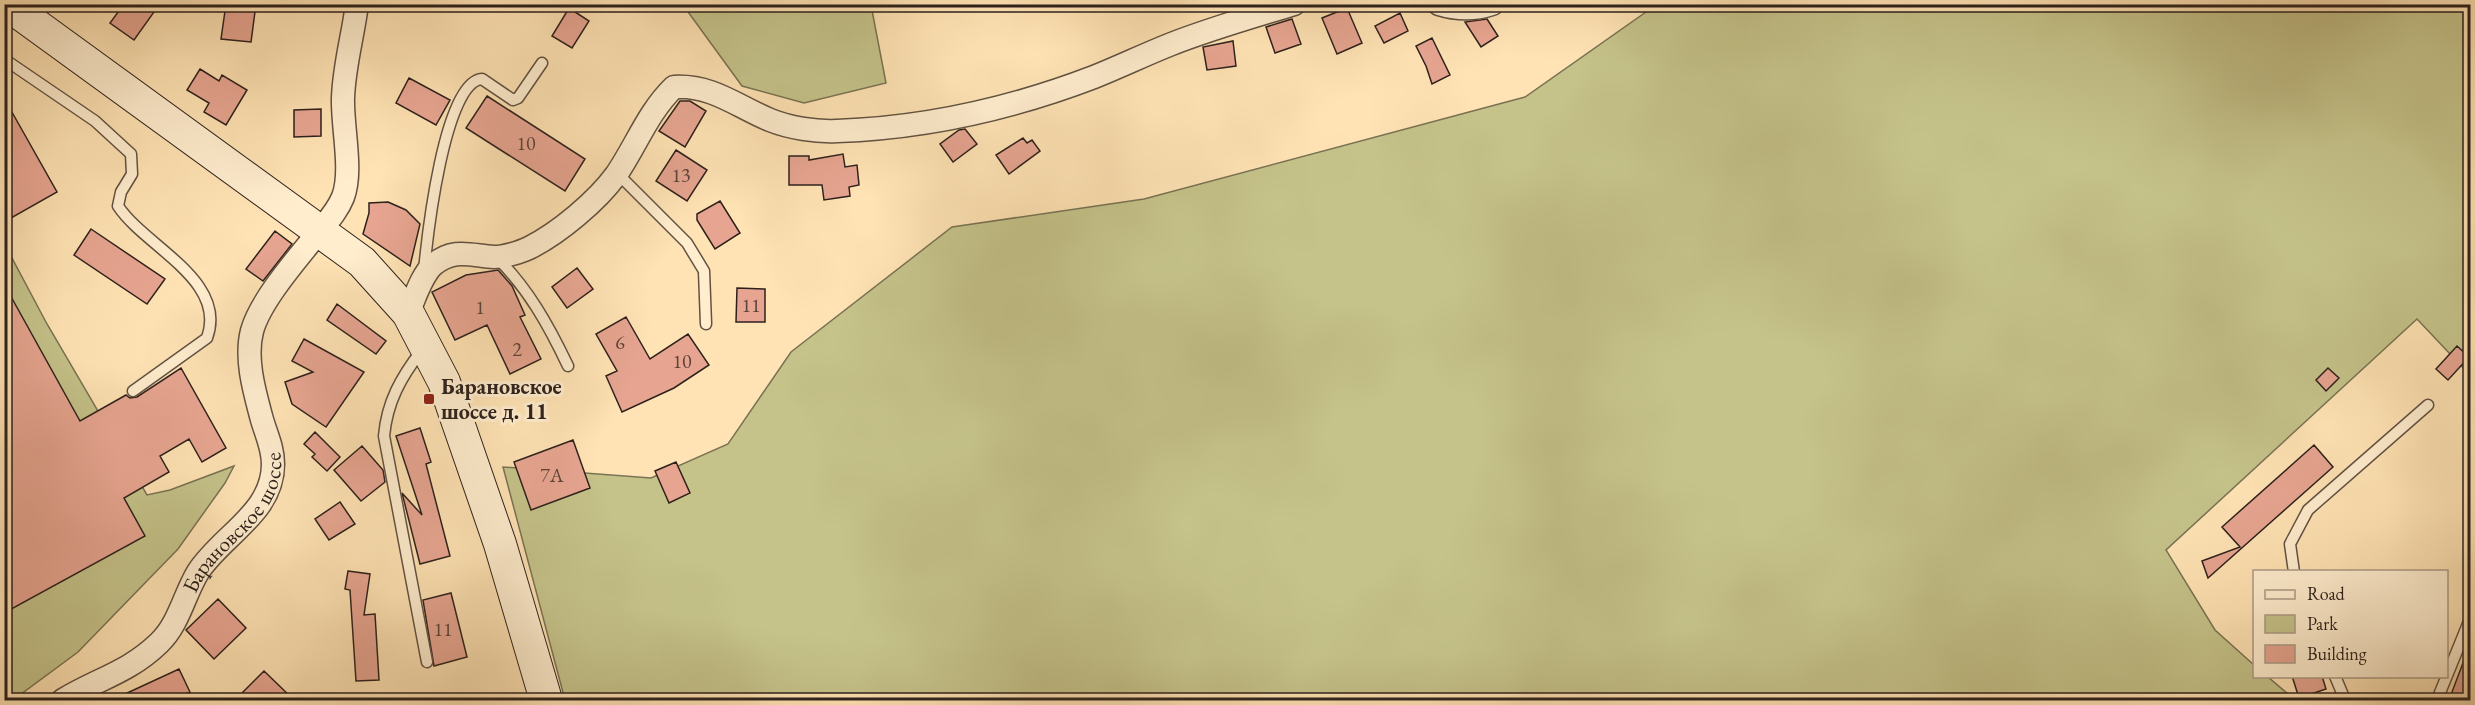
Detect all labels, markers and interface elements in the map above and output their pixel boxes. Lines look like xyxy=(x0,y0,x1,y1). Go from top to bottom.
house number: 10 xyxy=(516,130,536,156)
house number: 13 xyxy=(671,162,691,188)
house number: 11 xyxy=(741,292,761,318)
house number: 1 xyxy=(475,294,485,320)
house number: 6 xyxy=(615,329,625,355)
house number: 2 xyxy=(512,336,522,362)
house number: 10 xyxy=(672,348,692,374)
place label: Барановское шоссе д. 11 xyxy=(441,372,562,426)
marker: Барановское шоссе д. 11 xyxy=(422,392,436,406)
street label: Барановское шоссе xyxy=(175,451,288,597)
house number: 7А xyxy=(540,462,564,488)
legend xyxy=(2253,570,2448,678)
text: Road xyxy=(2307,582,2346,605)
text: Park xyxy=(2307,612,2338,635)
house number: 11 xyxy=(433,616,453,642)
text: Building xyxy=(2307,642,2367,665)

